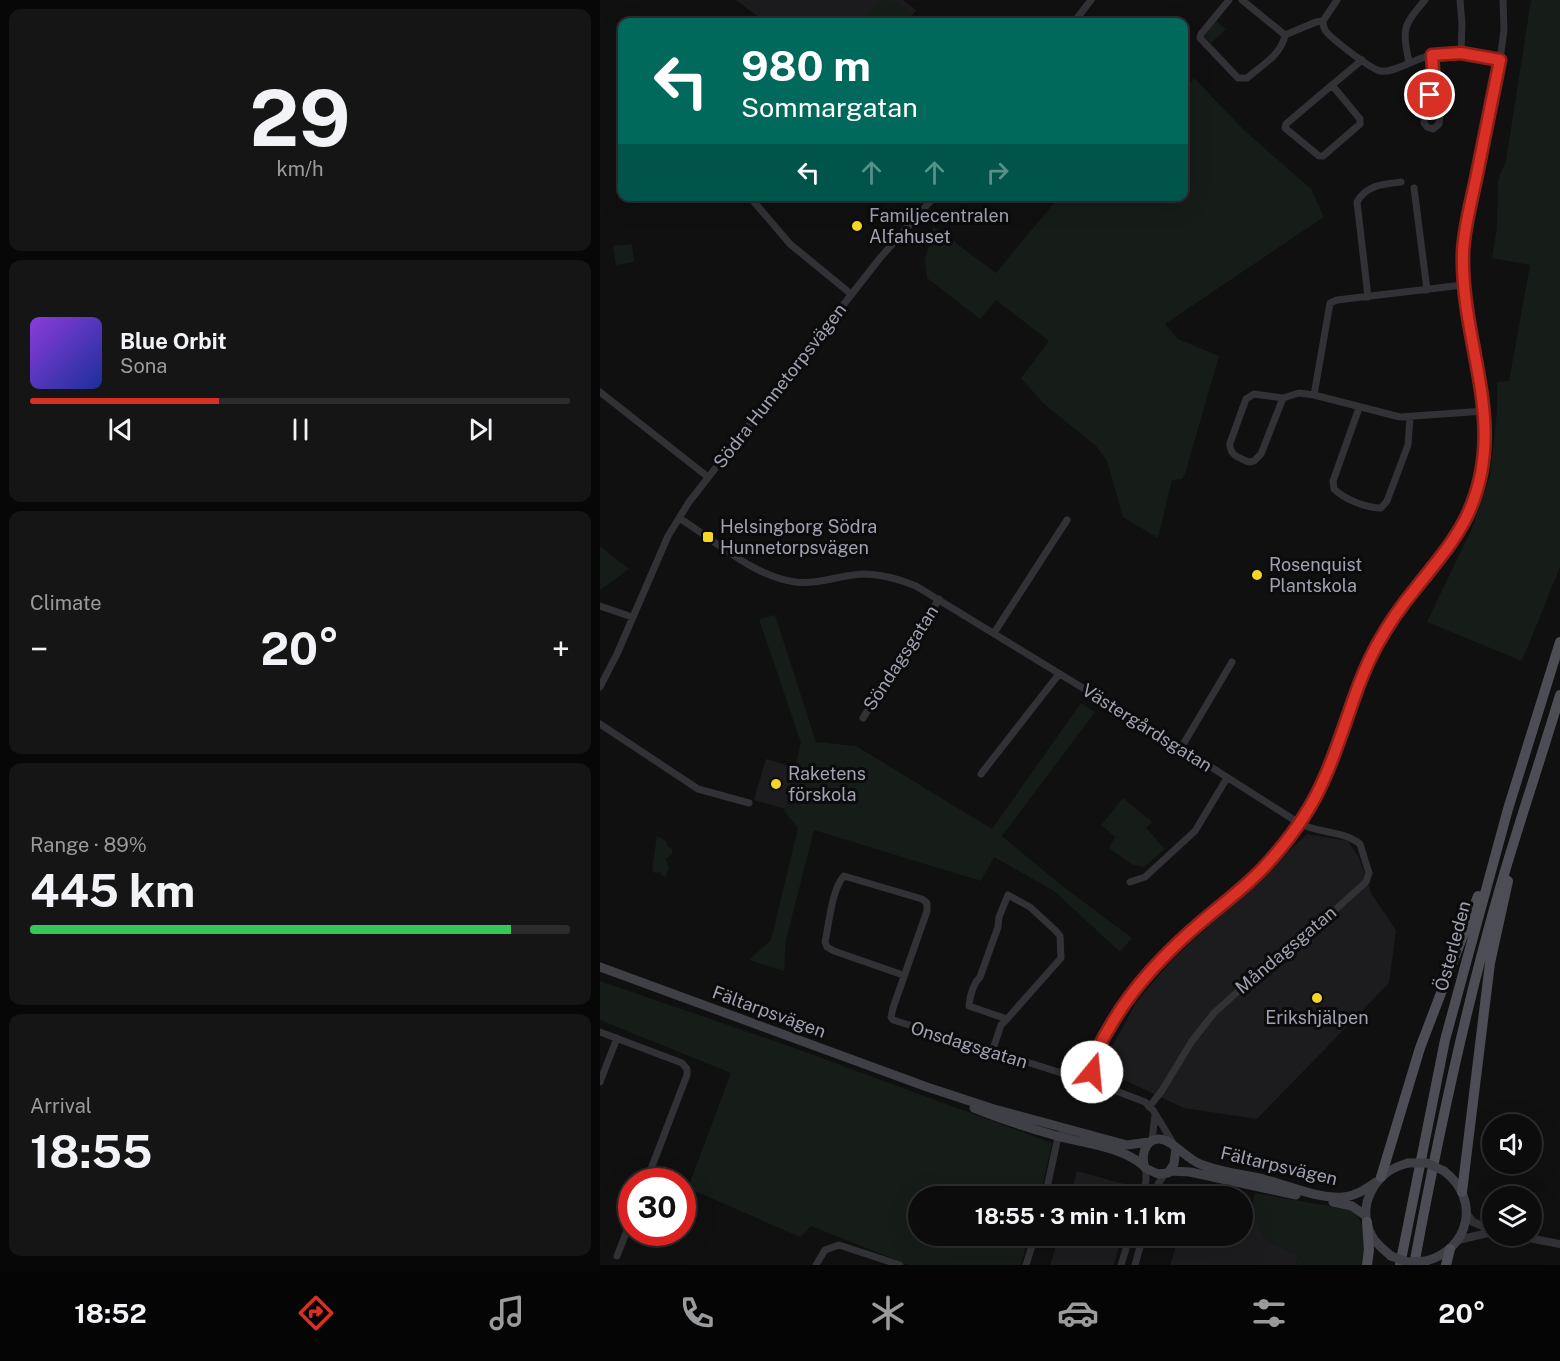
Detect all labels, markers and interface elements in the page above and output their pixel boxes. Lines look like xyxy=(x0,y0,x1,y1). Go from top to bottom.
text: 980 m xyxy=(741,41,871,90)
icon: left xyxy=(642,42,720,120)
pin xyxy=(1404,69,1455,120)
text: 29 xyxy=(250,72,350,164)
icon: arrive xyxy=(1413,78,1446,111)
text: Sommargatan xyxy=(741,91,918,123)
icon: left xyxy=(792,156,825,189)
icon: ahead xyxy=(855,156,888,189)
icon: ahead xyxy=(918,156,951,189)
icon: right xyxy=(981,156,1014,189)
text: km/h xyxy=(276,157,324,181)
place label: Familjecentralen Alfahuset xyxy=(869,205,1009,247)
marker: Familjecentralen Alfahuset xyxy=(850,219,864,233)
street label: Södra Hunnetorpsvägen xyxy=(709,299,850,472)
text: Blue Orbit xyxy=(120,328,227,354)
text: Sona xyxy=(120,354,167,378)
icon: previous xyxy=(104,413,137,446)
icon: pause xyxy=(284,413,317,446)
icon: next xyxy=(464,413,497,446)
place label: Helsingborg Södra Hunnetorpsvägen xyxy=(720,516,877,558)
marker: Helsingborg Södra Hunnetorpsvägen xyxy=(701,530,715,544)
place label: Rosenquist Plantskola xyxy=(1269,554,1362,596)
marker: Rosenquist Plantskola xyxy=(1250,568,1264,582)
text: Climate xyxy=(30,591,102,615)
street label: Söndagsgatan xyxy=(859,601,942,714)
text: 20° xyxy=(261,622,339,675)
text: − xyxy=(30,630,48,668)
text: + xyxy=(552,630,570,668)
street label: Västergårdsgatan xyxy=(1078,679,1216,776)
place label: Raketens förskola xyxy=(788,763,866,805)
marker: Raketens förskola xyxy=(769,777,783,791)
text: Range · 89% xyxy=(30,833,147,857)
text: 445 km xyxy=(30,864,195,917)
street label: Österleden xyxy=(1429,898,1475,993)
street label: Måndagsgatan xyxy=(1231,902,1340,998)
street label: Fältarpsvägen xyxy=(710,981,829,1042)
marker: Erikshjälpen xyxy=(1310,991,1324,1005)
place label: Erikshjälpen xyxy=(1265,1007,1369,1028)
street label: Onsdagsgatan xyxy=(908,1017,1030,1072)
position arrow xyxy=(1060,1040,1124,1104)
text: Arrival xyxy=(30,1094,92,1118)
map controls xyxy=(1482,1114,1542,1246)
button: sound xyxy=(1482,1114,1542,1174)
text: 18:55 xyxy=(30,1125,152,1178)
street label: Fältarpsvägen xyxy=(1219,1142,1340,1189)
speed limit sign: 30 xyxy=(618,1168,696,1246)
button: layers xyxy=(1482,1186,1542,1246)
text: 18:55 · 3 min · 1.1 km xyxy=(975,1203,1186,1229)
icon: directions xyxy=(295,1292,337,1334)
icon: music xyxy=(486,1292,528,1334)
icon: phone xyxy=(676,1292,718,1334)
icon: climate xyxy=(867,1292,909,1334)
icon: car xyxy=(1057,1292,1099,1334)
icon: filters xyxy=(1248,1292,1290,1334)
text: 18:52 xyxy=(74,1297,147,1329)
text: 20° xyxy=(1438,1297,1486,1329)

